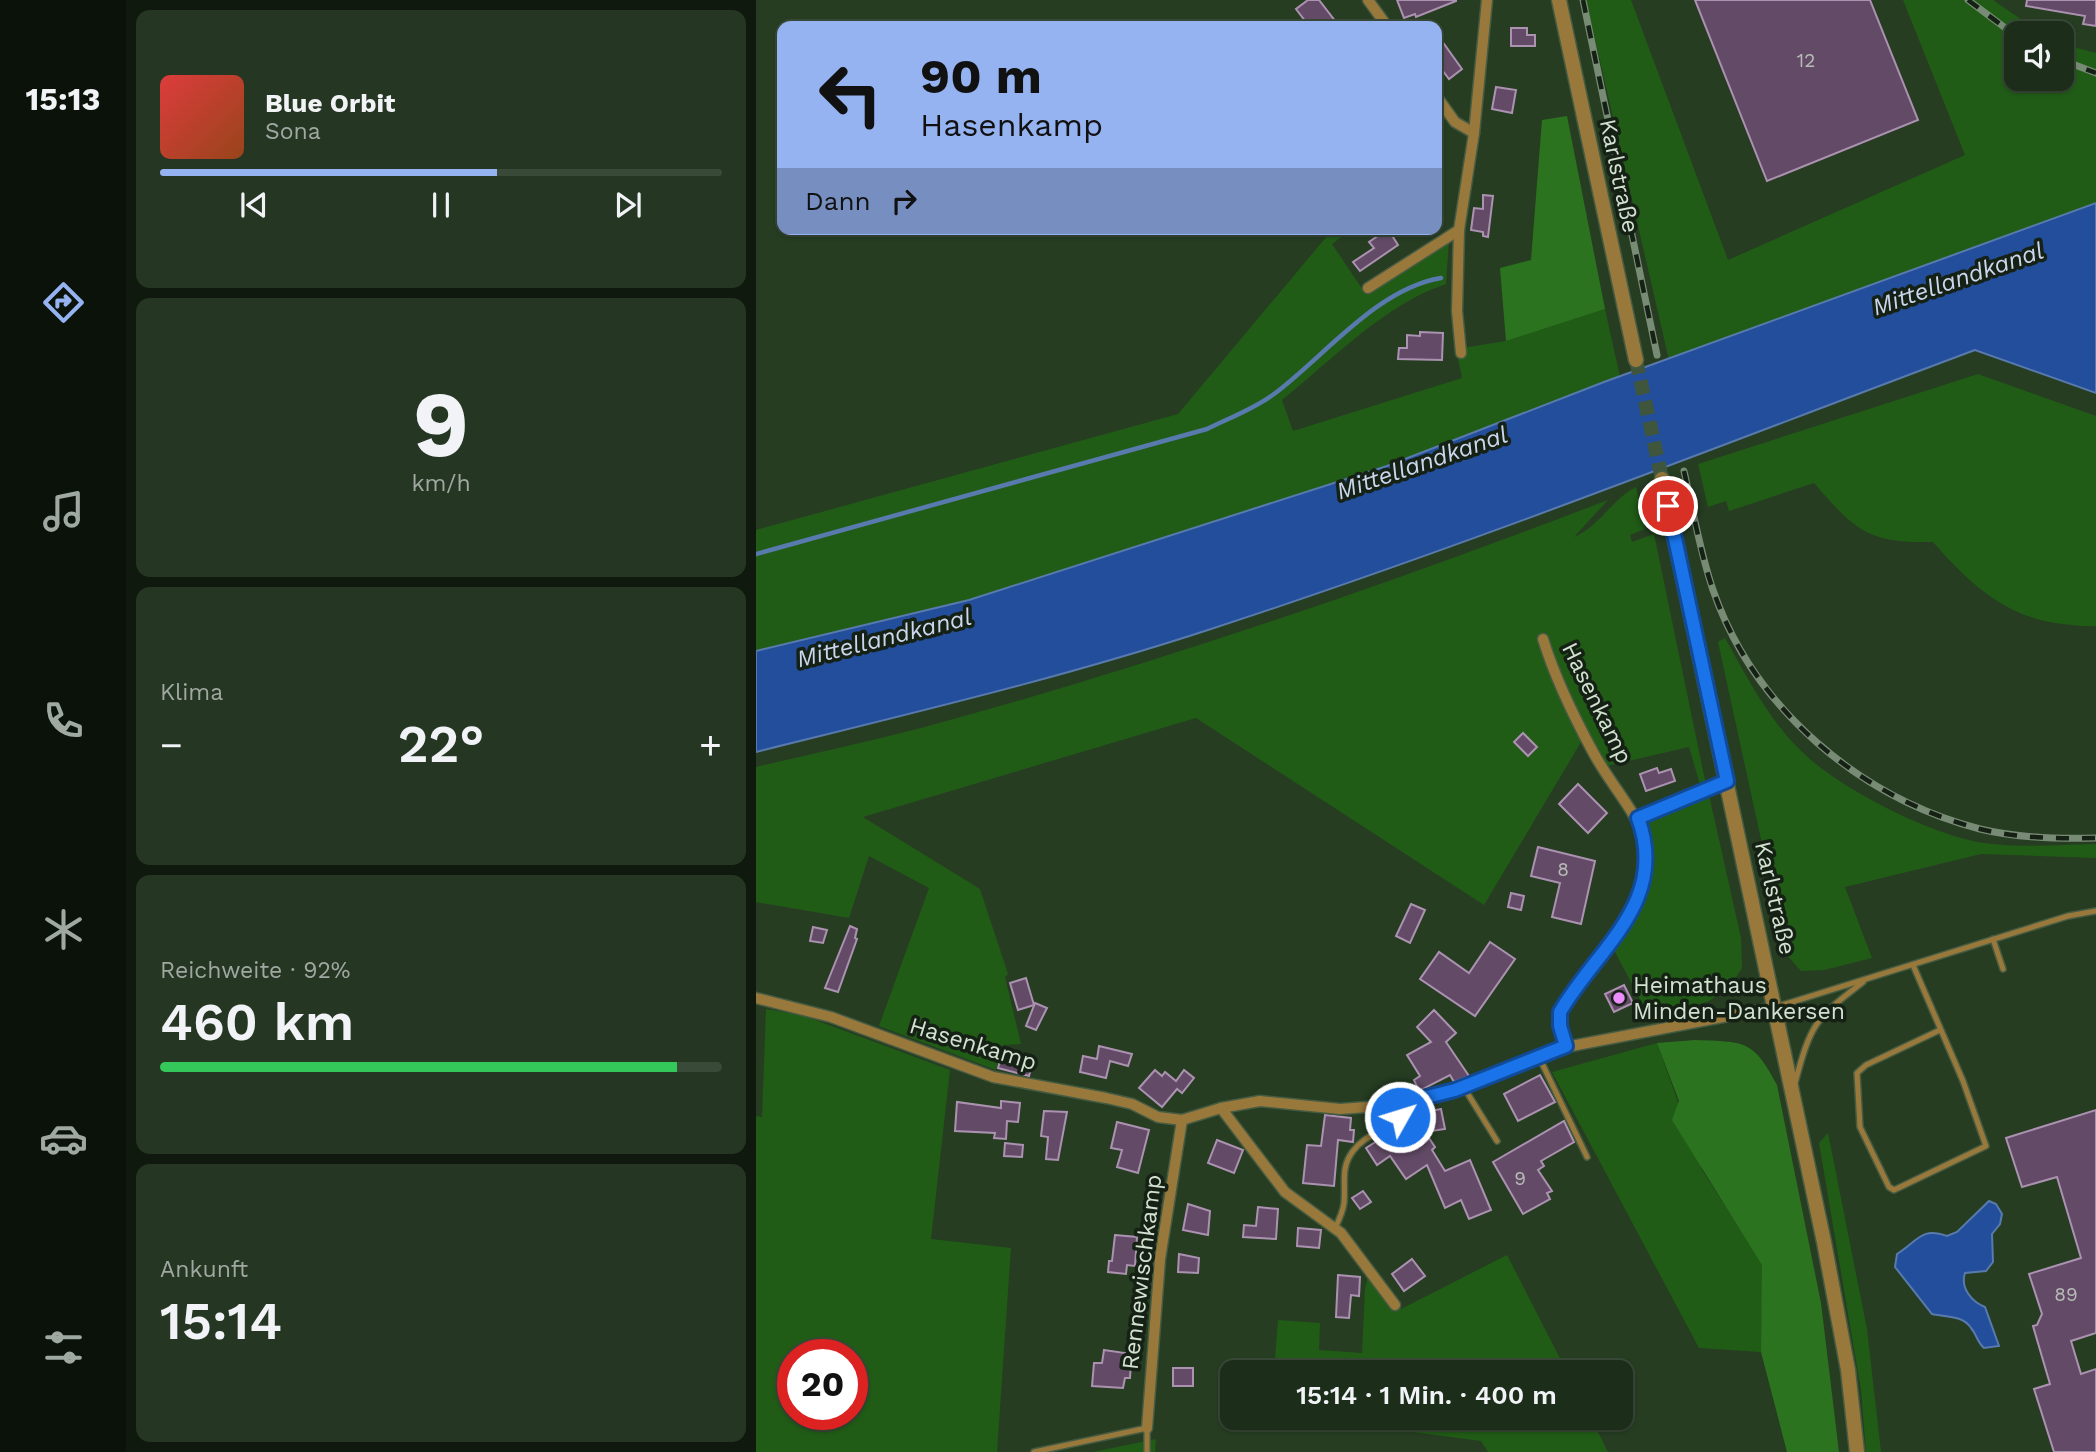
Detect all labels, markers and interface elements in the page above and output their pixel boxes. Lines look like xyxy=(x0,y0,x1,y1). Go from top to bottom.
map controls xyxy=(2004,21,2074,91)
button: sound xyxy=(2004,21,2074,91)
text: 90 m xyxy=(920,47,1042,105)
icon: left xyxy=(805,49,896,140)
house number: 12 xyxy=(1797,49,1815,72)
text: 15:13 xyxy=(26,80,100,118)
text: Blue Orbit xyxy=(265,88,395,118)
text: Hasenkamp xyxy=(920,106,1103,144)
street label: Karlstraße xyxy=(1594,117,1644,235)
text: Sona xyxy=(265,118,321,145)
icon: right xyxy=(885,182,923,220)
icon: previous xyxy=(235,186,273,224)
icon: pause xyxy=(422,186,460,224)
icon: next xyxy=(609,186,647,224)
text: Dann xyxy=(805,186,871,216)
water label: Mittellandkanal xyxy=(1869,237,2047,321)
icon: directions xyxy=(39,278,88,327)
text: 9 xyxy=(413,371,469,478)
water label: Mittellandkanal xyxy=(1333,421,1511,505)
text: km/h xyxy=(411,470,471,497)
pin xyxy=(1638,476,1698,536)
icon: music xyxy=(39,487,88,536)
icon: arrive xyxy=(1649,487,1687,525)
water label: Mittellandkanal xyxy=(794,603,974,673)
street label: Hasenkamp xyxy=(1556,638,1638,768)
text: Klima xyxy=(160,679,223,706)
icon: phone xyxy=(39,696,88,745)
text: 22° xyxy=(398,714,484,775)
text: − xyxy=(160,723,183,767)
text: + xyxy=(699,723,722,767)
street label: Karlstraße xyxy=(1749,839,1801,957)
house number: 8 xyxy=(1557,858,1569,881)
icon: climate xyxy=(39,905,88,954)
text: Reichweite · 92% xyxy=(160,957,351,984)
place label: Heimathaus Minden-Dankersen xyxy=(1633,972,1845,1025)
marker: Heimathaus Minden-Dankersen xyxy=(1611,990,1627,1006)
text: 460 km xyxy=(160,992,354,1053)
street label: Hasenkamp xyxy=(906,1012,1040,1076)
position arrow xyxy=(1363,1080,1437,1154)
icon: car xyxy=(39,1114,88,1163)
house number: 9 xyxy=(1514,1167,1526,1190)
street label: Rennewischkamp xyxy=(1117,1173,1167,1371)
text: Ankunft xyxy=(160,1256,248,1283)
house number: 89 xyxy=(2054,1283,2078,1306)
text: 15:14 xyxy=(160,1291,282,1352)
icon: filters xyxy=(39,1323,88,1372)
speed limit sign: 20 xyxy=(777,1339,868,1430)
text: 15:14 · 1 Min. · 400 m xyxy=(1296,1380,1557,1410)

